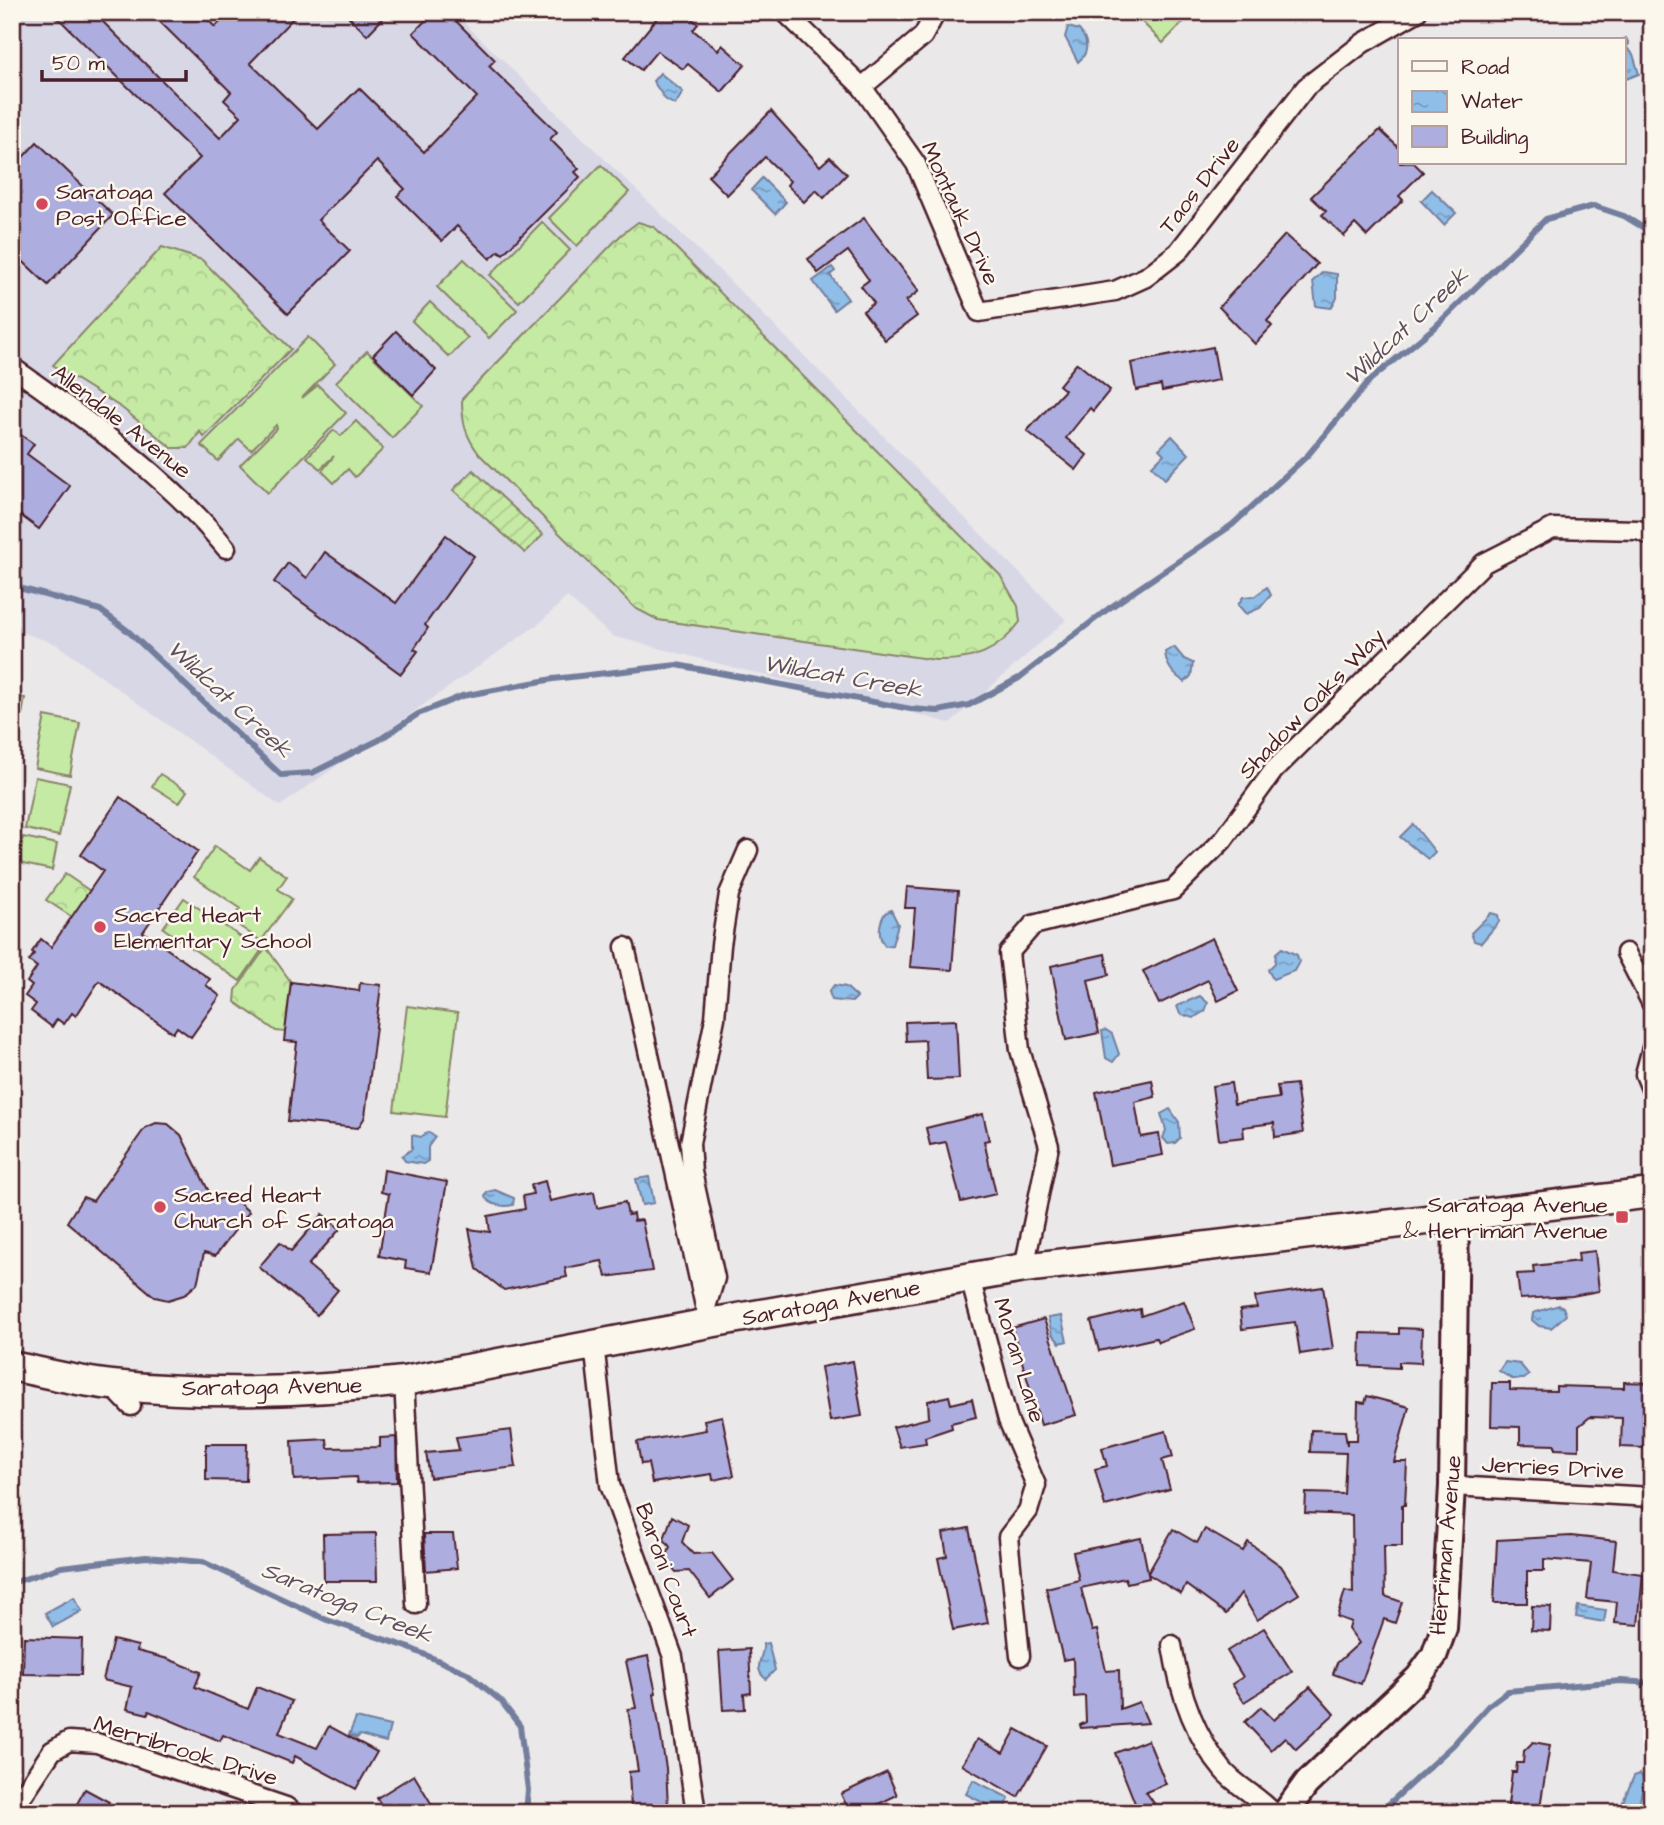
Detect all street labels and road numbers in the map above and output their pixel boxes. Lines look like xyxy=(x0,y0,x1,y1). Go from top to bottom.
street label: Taos Drive xyxy=(1152,130,1248,241)
street label: Montauk Drive xyxy=(913,136,1007,290)
street label: Allendale Avenue xyxy=(45,357,198,487)
street label: Shadow Oaks Way xyxy=(1231,621,1393,787)
street label: Saratoga Avenue xyxy=(739,1272,923,1335)
street label: Moran Lane xyxy=(985,1294,1053,1426)
street label: Saratoga Avenue xyxy=(181,1369,363,1406)
street label: Jerries Drive xyxy=(1481,1448,1625,1488)
street label: Herriman Avenue xyxy=(1422,1454,1470,1636)
street label: Baroni Court xyxy=(627,1499,705,1643)
street label: Merribrook Drive xyxy=(90,1708,282,1794)

